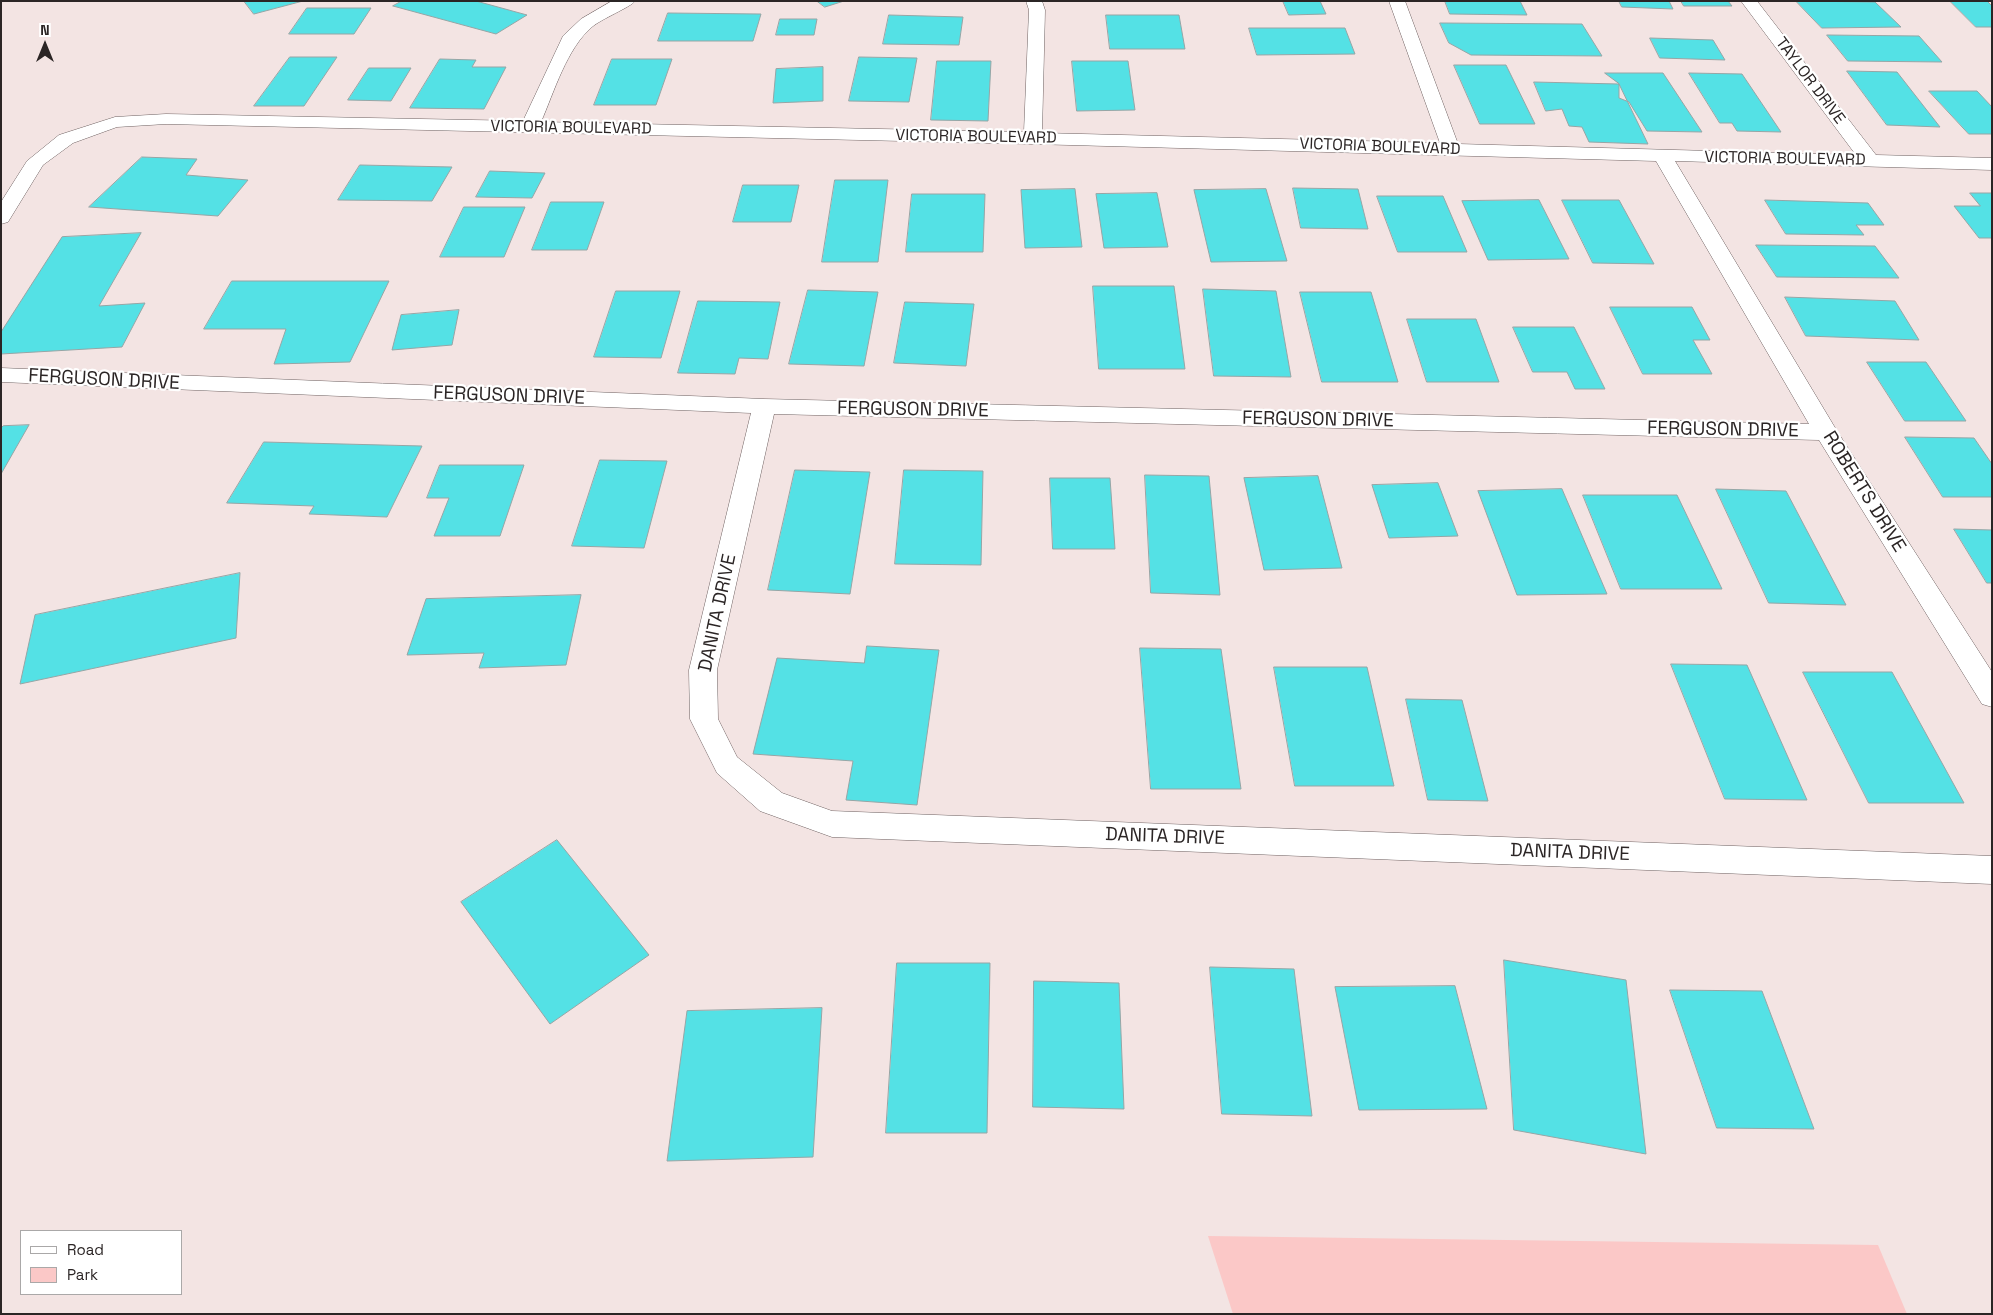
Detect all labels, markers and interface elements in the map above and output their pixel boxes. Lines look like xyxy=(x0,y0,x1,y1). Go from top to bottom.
north arrow xyxy=(20,20,70,70)
text: N xyxy=(40,21,50,39)
street label: TAYLOR DRIVE xyxy=(1771,34,1849,128)
street label: VICTORIA BOULEVARD xyxy=(490,117,652,139)
street label: VICTORIA BOULEVARD xyxy=(895,126,1057,148)
street label: VICTORIA BOULEVARD xyxy=(1299,135,1461,159)
street label: VICTORIA BOULEVARD xyxy=(1704,148,1866,170)
street label: FERGUSON DRIVE xyxy=(28,365,180,395)
street label: FERGUSON DRIVE xyxy=(433,382,585,410)
street label: FERGUSON DRIVE xyxy=(837,397,989,423)
street label: FERGUSON DRIVE xyxy=(1242,407,1394,433)
street label: FERGUSON DRIVE xyxy=(1647,417,1799,443)
street label: ROBERTS DRIVE xyxy=(1818,427,1910,557)
street label: DANITA DRIVE xyxy=(694,552,742,674)
street label: DANITA DRIVE xyxy=(1105,824,1225,850)
street label: DANITA DRIVE xyxy=(1510,840,1630,866)
legend xyxy=(20,1230,182,1295)
text: Road xyxy=(67,1240,104,1259)
text: Park xyxy=(67,1265,98,1284)

